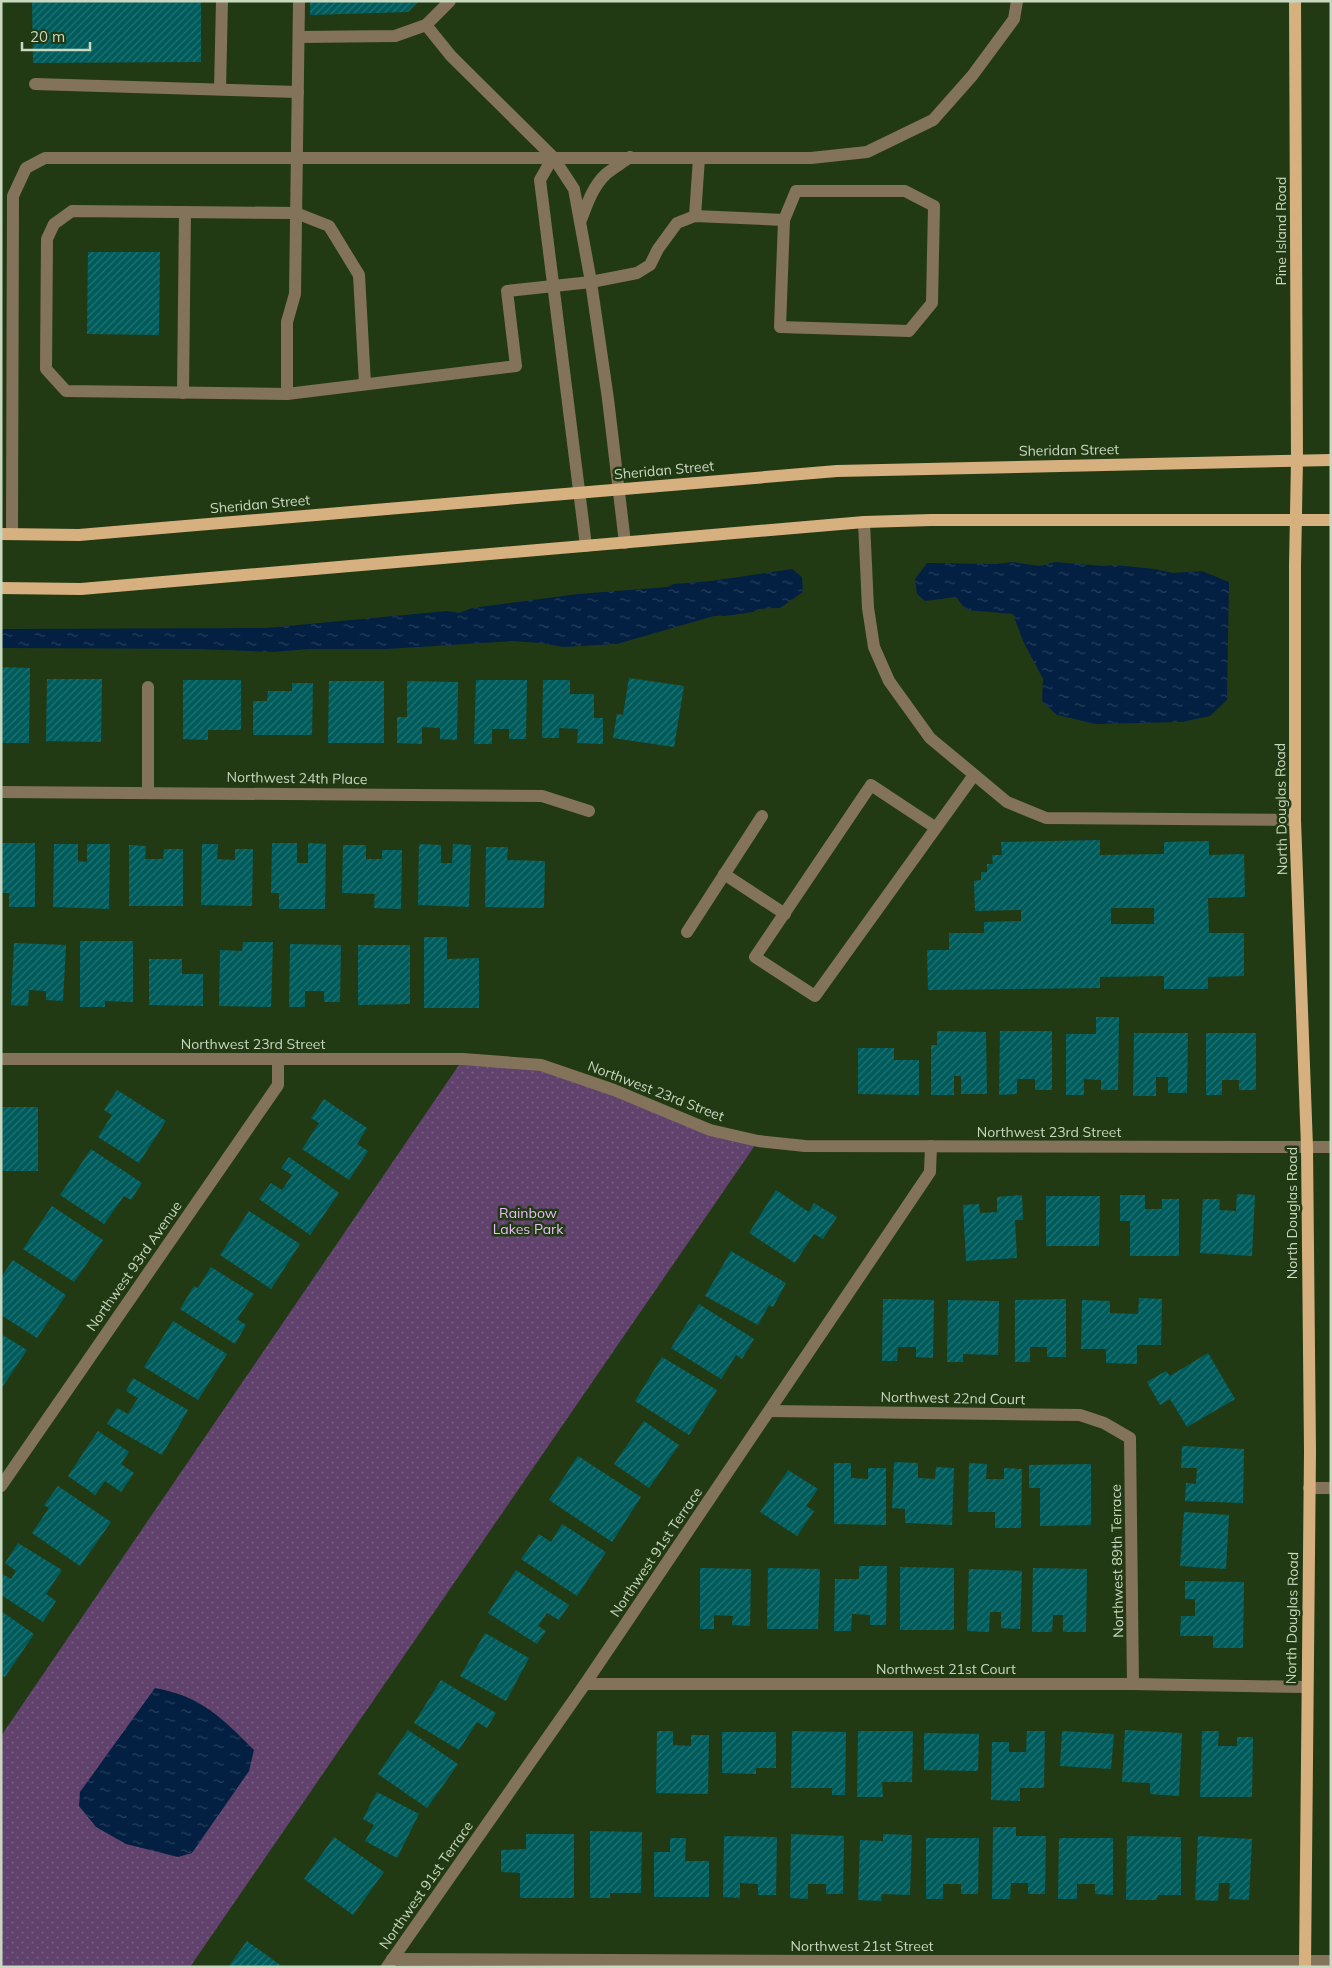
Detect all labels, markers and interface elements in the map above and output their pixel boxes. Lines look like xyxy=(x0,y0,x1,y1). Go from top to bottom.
scale bar xyxy=(22,20,90,52)
text: 20 m xyxy=(30,27,65,46)
street label: Pine Island Road xyxy=(1272,177,1290,285)
street label: Sheridan Street xyxy=(1019,440,1119,460)
street label: Sheridan Street xyxy=(613,457,715,483)
street label: Sheridan Street xyxy=(209,491,311,517)
street label: North Douglas Road xyxy=(1271,743,1291,875)
street label: Northwest 24th Place xyxy=(226,768,368,788)
street label: Northwest 23rd Street xyxy=(181,1035,325,1053)
street label: Northwest 23rd Street xyxy=(585,1057,727,1125)
street label: Northwest 23rd Street xyxy=(977,1123,1121,1141)
street label: North Douglas Road xyxy=(1283,1147,1301,1279)
street label: Northwest 93rd Avenue xyxy=(82,1197,186,1335)
park label: Rainbow Lakes Park xyxy=(493,1204,564,1238)
street label: Northwest 22nd Court xyxy=(881,1388,1026,1408)
street label: Northwest 91st Terrace xyxy=(606,1484,706,1620)
street label: Northwest 89th Terrace xyxy=(1107,1484,1127,1638)
street label: North Douglas Road xyxy=(1282,1552,1302,1684)
street label: Northwest 21st Court xyxy=(876,1660,1016,1678)
street label: Northwest 91st Terrace xyxy=(375,1818,477,1952)
street label: Northwest 21st Street xyxy=(791,1937,934,1955)

